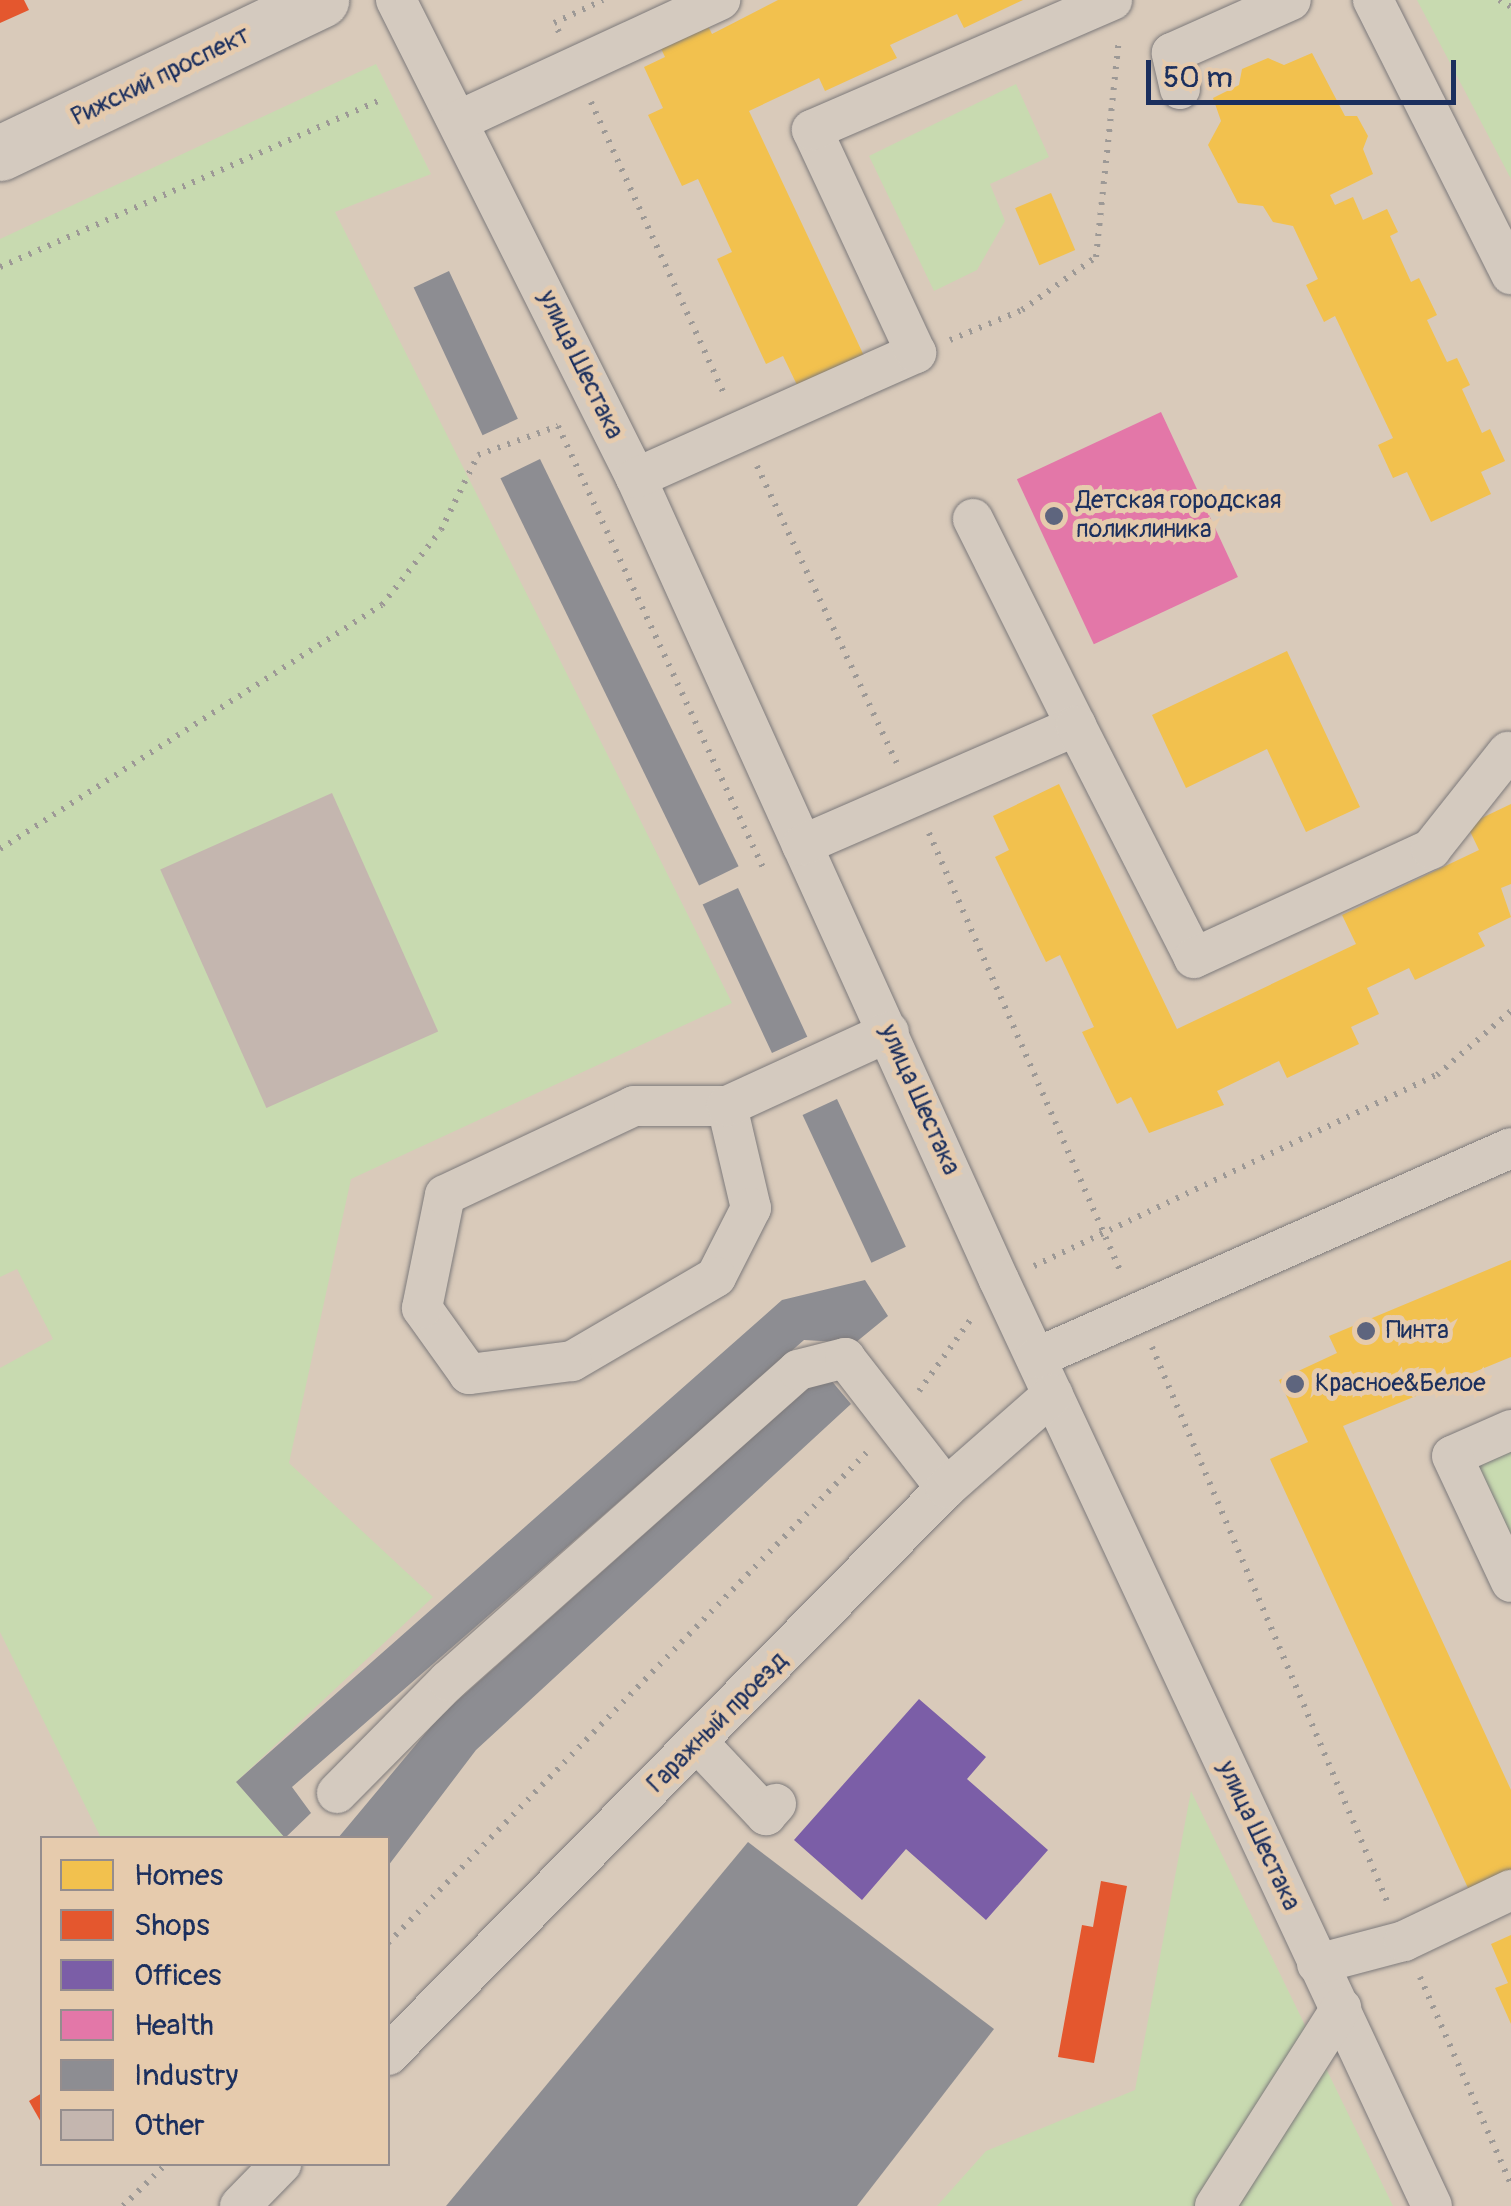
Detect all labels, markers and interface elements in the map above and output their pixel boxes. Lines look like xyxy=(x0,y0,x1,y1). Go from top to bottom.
street label: Рижский проспект xyxy=(67,21,255,133)
scale bar xyxy=(1151,40,1461,102)
text: 50 m xyxy=(1163,59,1233,96)
street label: улица Шестака xyxy=(531,286,629,444)
place label: Детская городская поликлиника xyxy=(1076,487,1281,546)
marker: Детская городская поликлиника xyxy=(1041,503,1067,529)
street label: улица Шестака xyxy=(872,1020,966,1180)
place label: Пинта xyxy=(1386,1316,1449,1346)
marker: Пинта xyxy=(1355,1320,1377,1342)
place label: Красное&Белое xyxy=(1315,1369,1486,1399)
marker: Красное&Белое xyxy=(1284,1373,1306,1395)
street label: Гаражный проезд xyxy=(642,1647,794,1799)
street label: улица Шестака xyxy=(1210,1757,1306,1915)
legend xyxy=(40,1836,390,2166)
text: Homes xyxy=(134,1857,223,1894)
text: Shops xyxy=(134,1907,210,1944)
text: Offices xyxy=(134,1957,221,1994)
text: Health xyxy=(134,2007,214,2044)
text: Industry xyxy=(134,2057,238,2094)
text: Other xyxy=(134,2107,205,2144)

